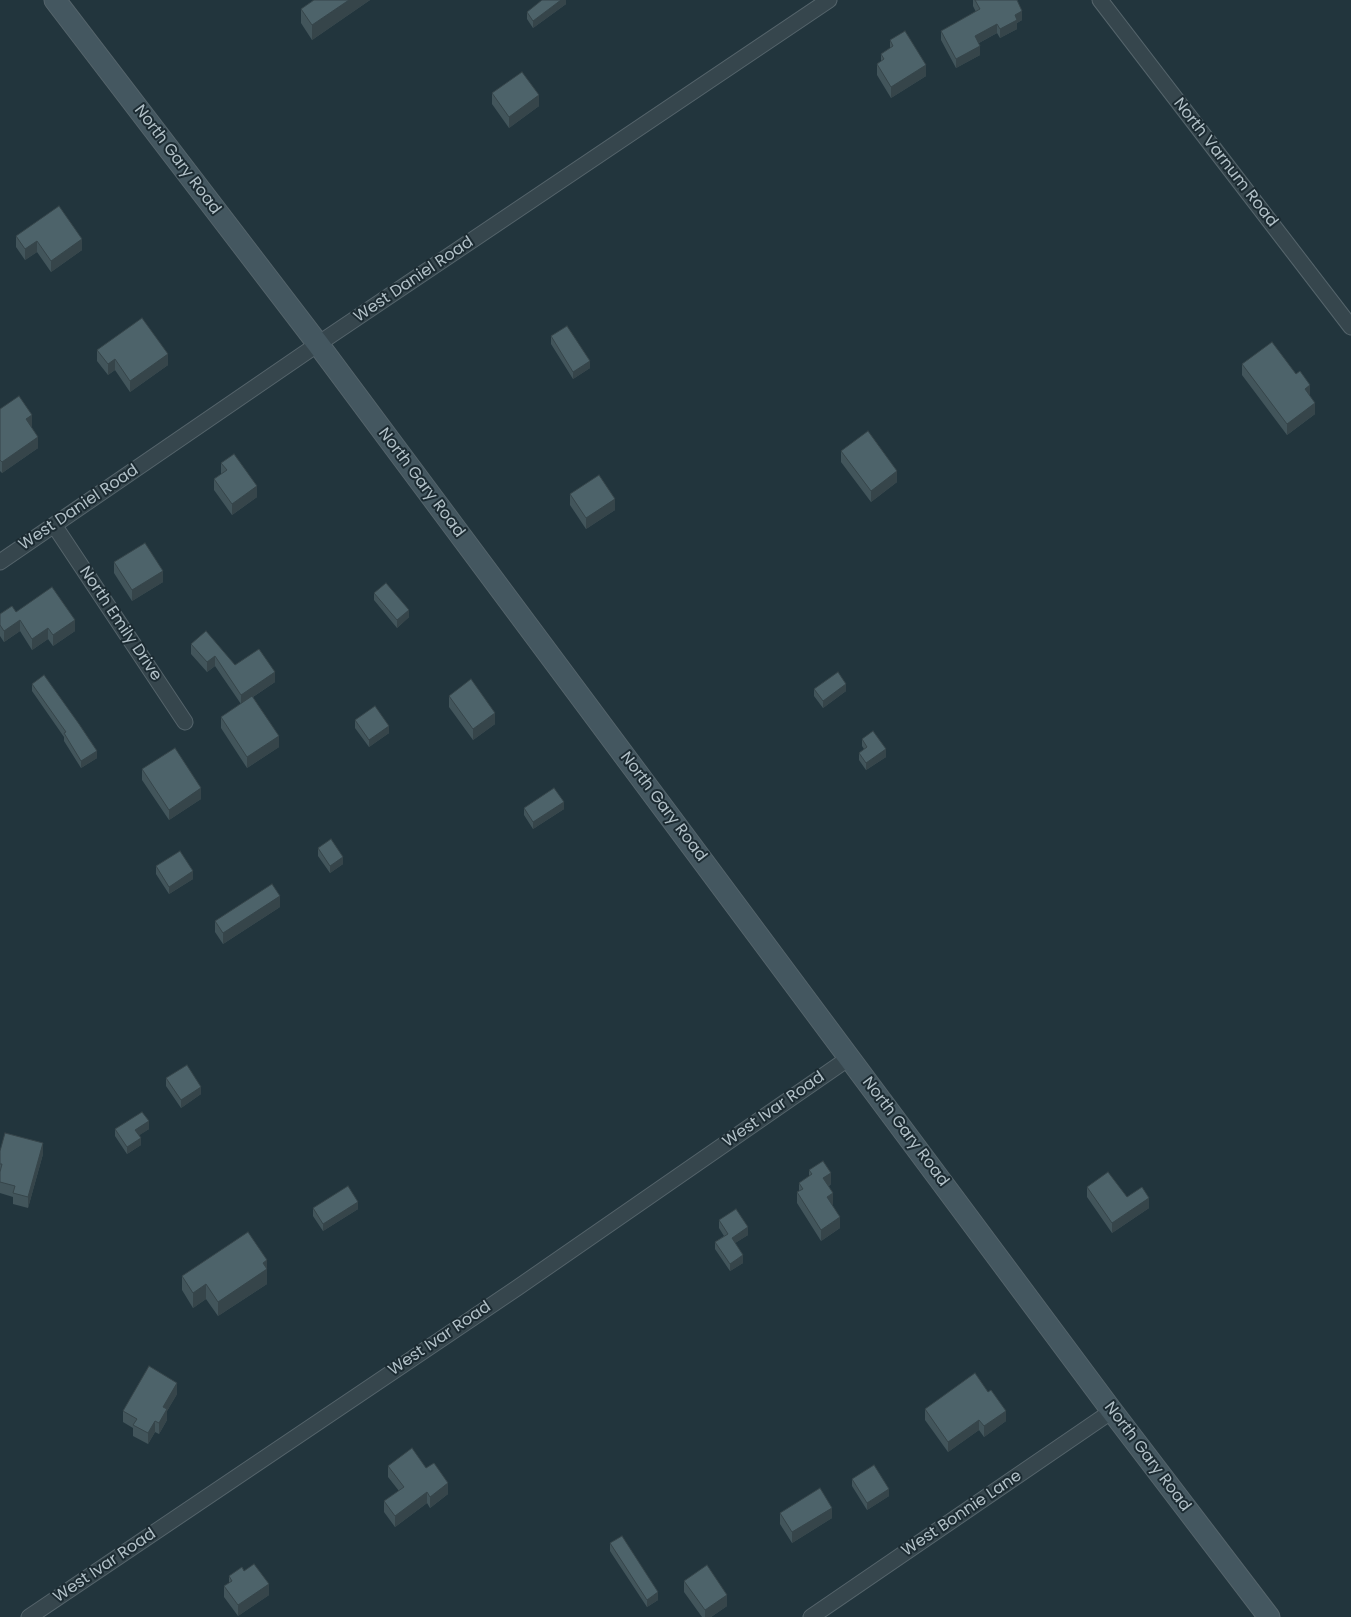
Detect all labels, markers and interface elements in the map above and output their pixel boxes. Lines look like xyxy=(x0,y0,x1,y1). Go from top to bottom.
street label: North Varnum Road xyxy=(1169,95,1281,231)
street label: North Gary Road xyxy=(130,102,224,218)
street label: West Daniel Road xyxy=(351,233,477,327)
street label: North Gary Road xyxy=(374,425,468,541)
street label: West Daniel Road xyxy=(16,461,142,555)
street label: North Emily Drive xyxy=(75,563,165,685)
street label: North Gary Road xyxy=(616,749,710,865)
street label: West Ivar Road xyxy=(720,1068,828,1152)
street label: North Gary Road xyxy=(858,1074,952,1190)
street label: West Ivar Road xyxy=(385,1298,495,1380)
street label: North Gary Road xyxy=(1100,1399,1194,1515)
street label: West Bonnie Lane xyxy=(898,1467,1026,1561)
street label: West Ivar Road xyxy=(50,1525,160,1607)

